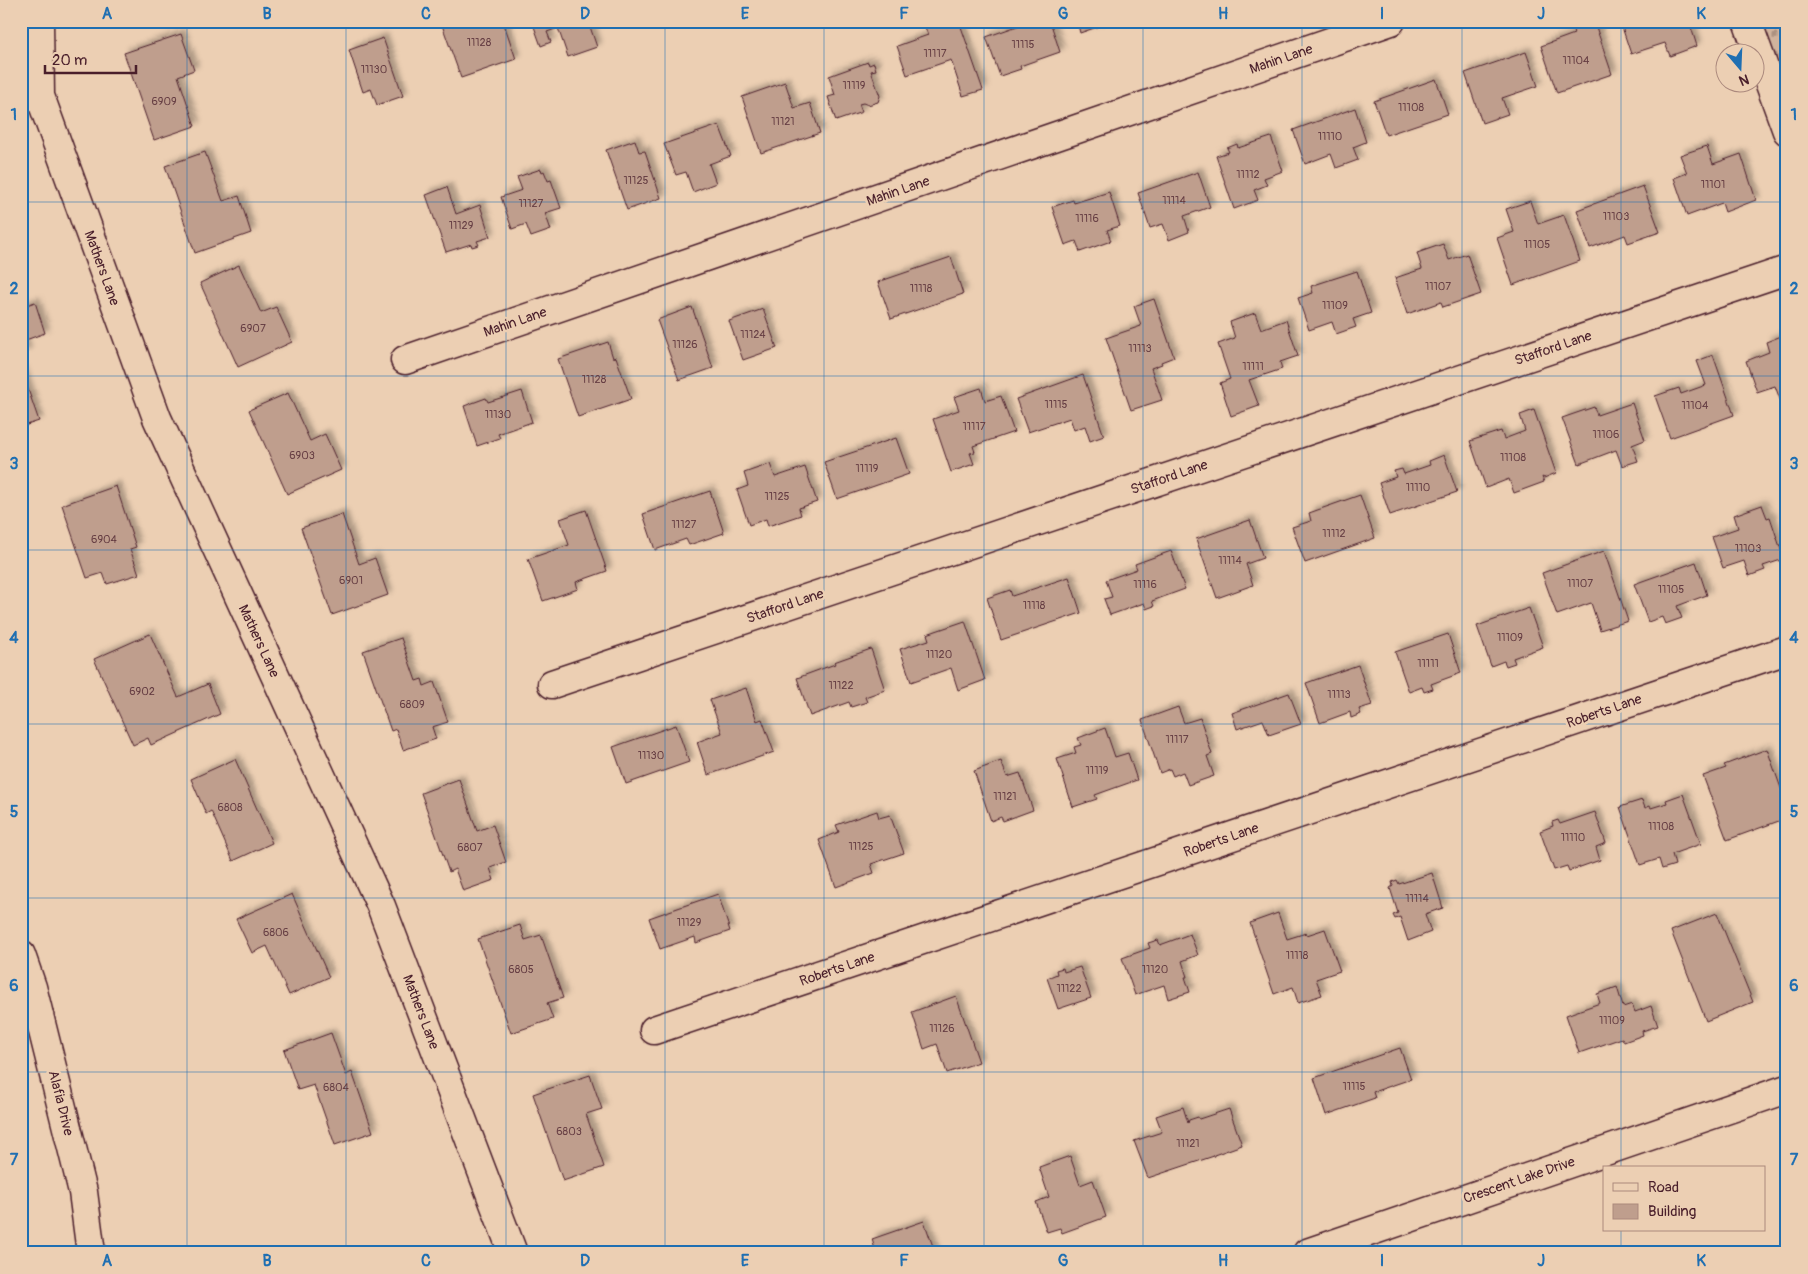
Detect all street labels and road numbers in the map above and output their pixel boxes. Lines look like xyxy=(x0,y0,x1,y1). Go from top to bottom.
street label: Mahin Lane xyxy=(1247,40,1315,78)
street label: Mahin Lane xyxy=(864,172,932,210)
street label: Mathers Lane xyxy=(81,228,123,308)
street label: Mahin Lane xyxy=(481,303,549,341)
street label: Stafford Lane xyxy=(1512,327,1594,369)
street label: Stafford Lane xyxy=(1128,456,1210,498)
street label: Stafford Lane xyxy=(744,585,826,627)
street label: Mathers Lane xyxy=(235,602,283,680)
street label: Roberts Lane xyxy=(1564,690,1644,732)
street label: Roberts Lane xyxy=(1181,819,1261,861)
street label: Roberts Lane xyxy=(797,948,877,990)
street label: Mathers Lane xyxy=(399,972,443,1052)
street label: Alafia Drive xyxy=(45,1069,77,1137)
street label: Crescent Lake Drive xyxy=(1461,1153,1577,1207)

